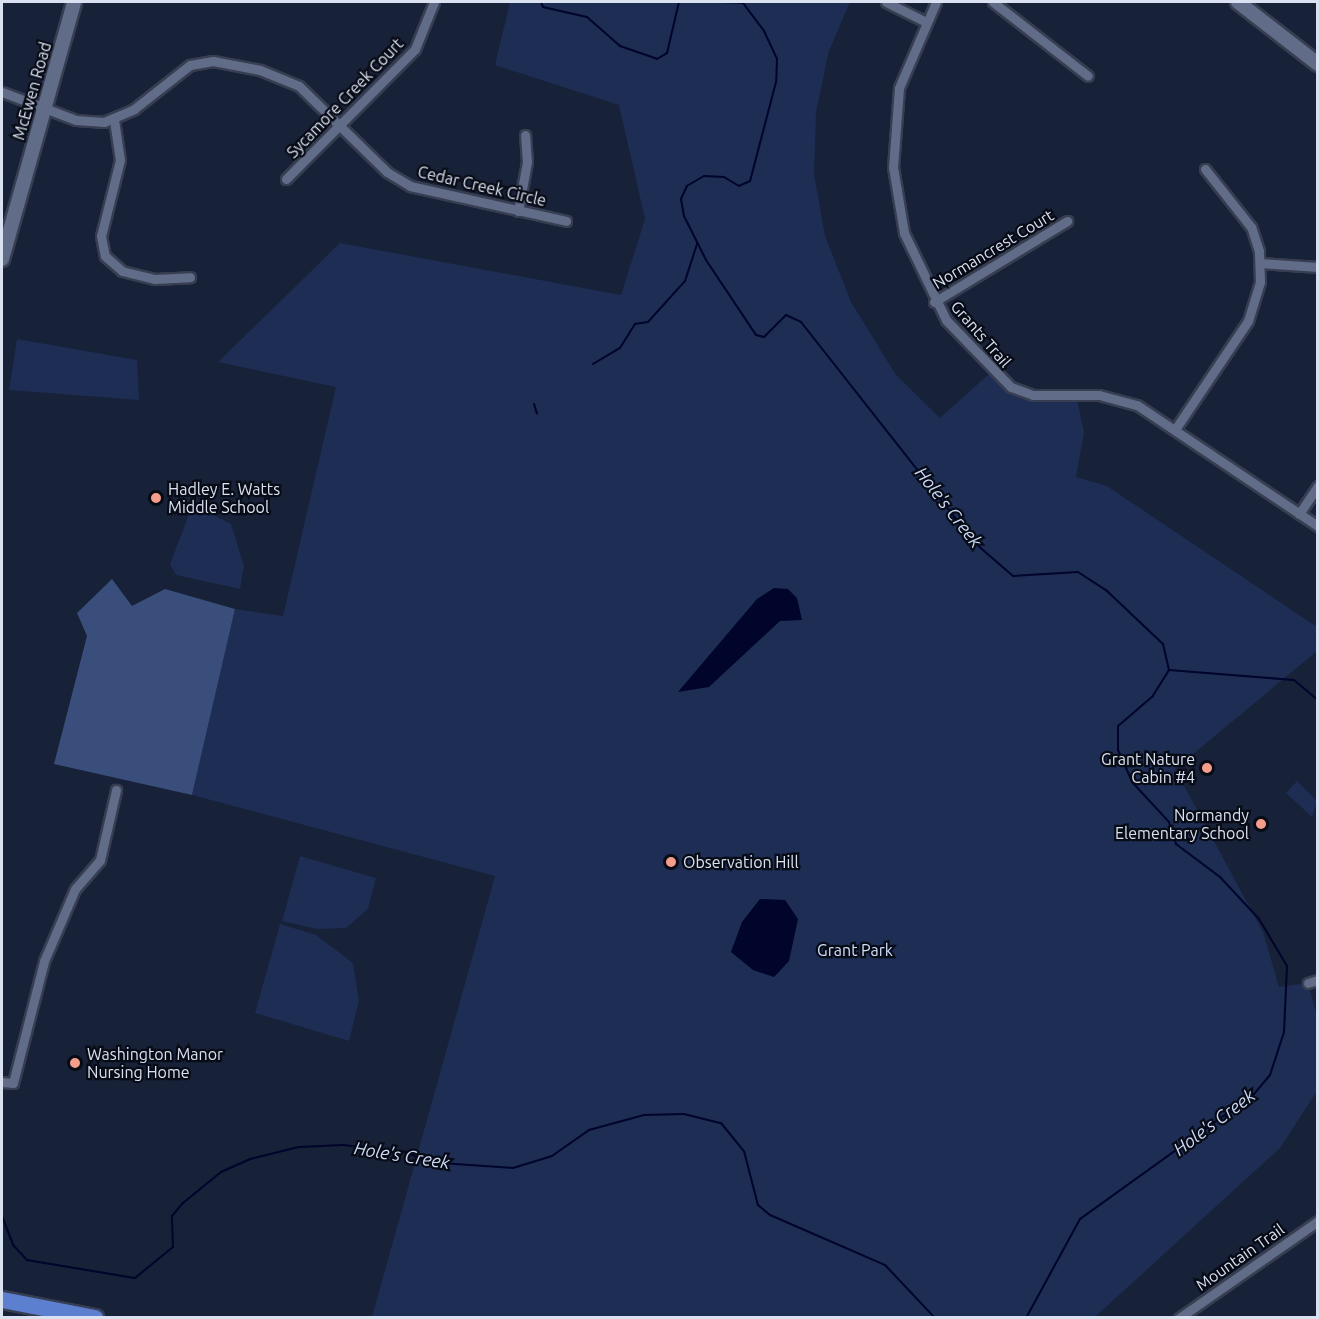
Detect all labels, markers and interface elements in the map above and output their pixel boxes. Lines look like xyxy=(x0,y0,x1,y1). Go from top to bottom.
street label: Sycamore Creek Court xyxy=(283,34,407,162)
street label: McEwen Road xyxy=(9,40,55,142)
street label: Cedar Creek Circle xyxy=(416,162,548,210)
street label: Normancrest Court xyxy=(929,205,1057,293)
street label: Grants Trail xyxy=(947,297,1015,371)
water label: Hole's Creek xyxy=(911,462,987,552)
place label: Hadley E. Watts Middle School xyxy=(168,479,280,517)
marker: Hadley E. Watts Middle School xyxy=(149,491,163,505)
place label: Grant Nature Cabin #4 xyxy=(1101,749,1195,787)
marker: Grant Nature Cabin #4 xyxy=(1200,761,1214,775)
place label: Normandy Elementary School xyxy=(1115,805,1249,843)
marker: Normandy Elementary School xyxy=(1254,817,1268,831)
place label: Observation Hill xyxy=(683,852,799,872)
marker: Observation Hill xyxy=(664,855,678,869)
park label: Grant Park xyxy=(817,940,893,960)
place label: Washington Manor Nursing Home xyxy=(87,1044,223,1082)
marker: Washington Manor Nursing Home xyxy=(68,1056,82,1070)
water label: Hole's Creek xyxy=(1169,1084,1259,1160)
water label: Hole's Creek xyxy=(352,1137,452,1173)
street label: Mountain Trail xyxy=(1192,1219,1288,1295)

